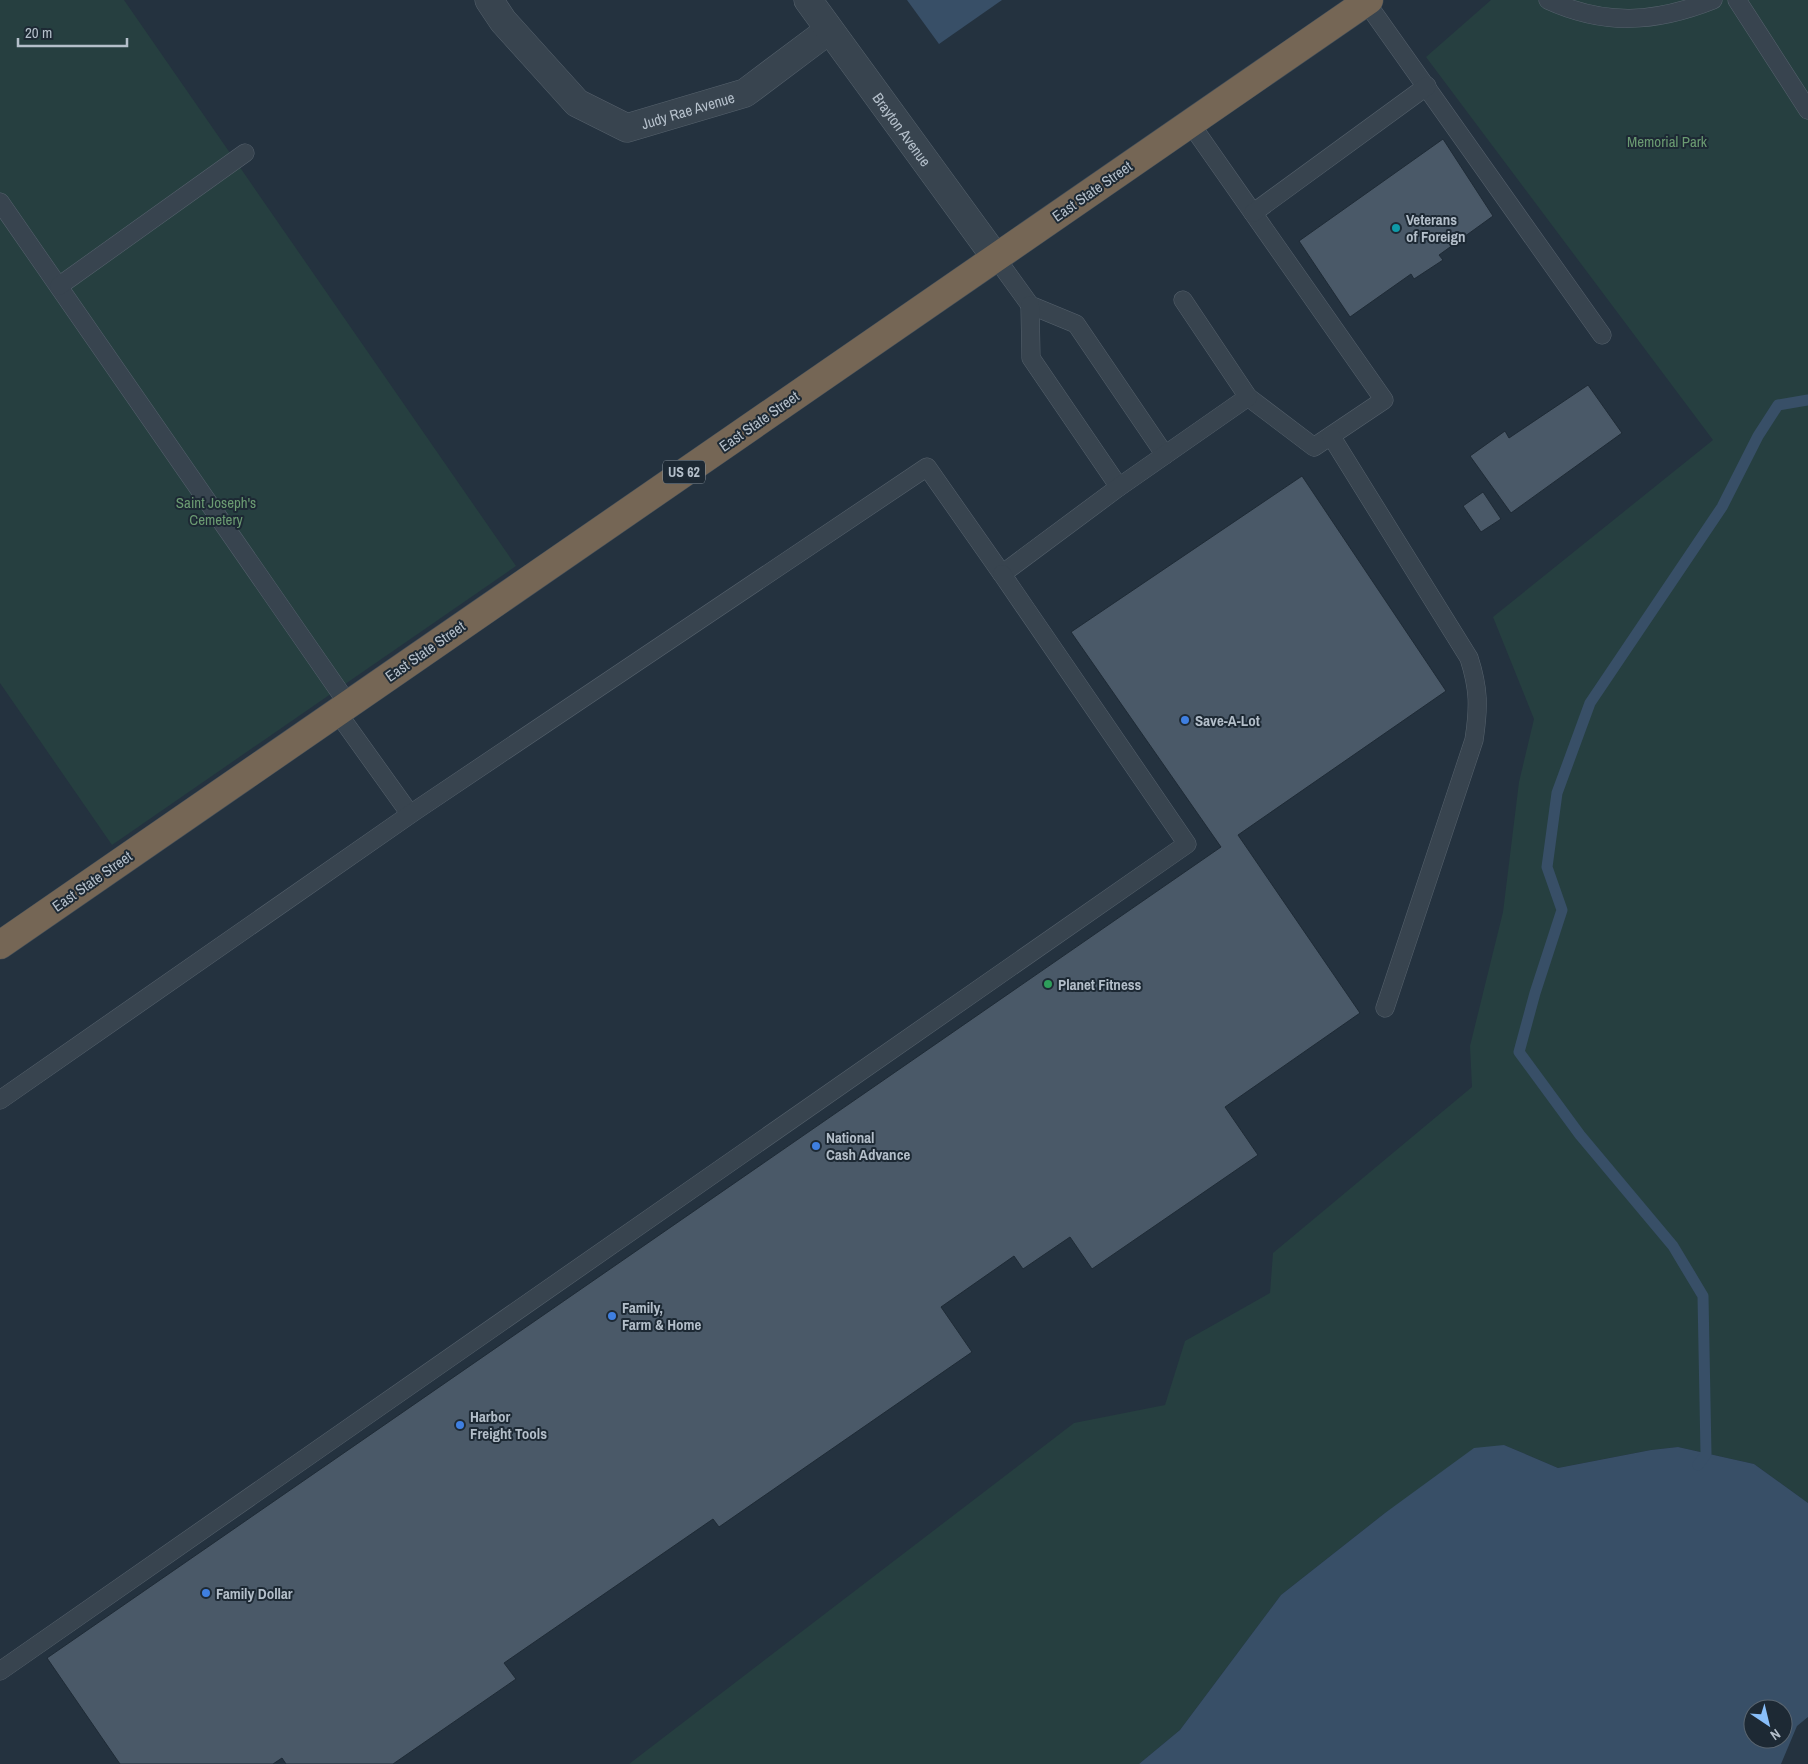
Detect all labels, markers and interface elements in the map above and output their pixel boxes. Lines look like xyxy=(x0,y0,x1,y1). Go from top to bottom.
scale bar xyxy=(18,15,126,47)
text: 20 m xyxy=(25,22,52,43)
street label: Judy Rae Avenue xyxy=(639,86,737,134)
street label: Brayton Avenue xyxy=(868,88,936,171)
park label: Memorial Park xyxy=(1627,131,1708,152)
street label: East State Street xyxy=(1048,155,1137,226)
place label: Veterans of Foreign xyxy=(1406,209,1466,247)
marker: Veterans of Foreign xyxy=(1390,222,1402,234)
street label: East State Street xyxy=(715,385,804,456)
road number: US 62 xyxy=(663,461,705,484)
park label: Saint Joseph's Cemetery xyxy=(176,492,256,530)
street label: East State Street xyxy=(381,615,470,686)
place label: Save-A-Lot xyxy=(1195,710,1260,731)
marker: Save-A-Lot xyxy=(1179,714,1191,726)
street label: East State Street xyxy=(48,845,137,916)
place label: Planet Fitness xyxy=(1058,974,1142,995)
marker: Planet Fitness xyxy=(1042,978,1054,990)
place label: National Cash Advance xyxy=(826,1127,910,1165)
marker: National Cash Advance xyxy=(810,1140,822,1152)
place label: Family, Farm & Home xyxy=(622,1297,702,1335)
marker: Family, Farm & Home xyxy=(606,1310,618,1322)
place label: Harbor Freight Tools xyxy=(470,1406,547,1444)
marker: Harbor Freight Tools xyxy=(454,1419,466,1431)
place label: Family Dollar xyxy=(216,1583,293,1604)
marker: Family Dollar xyxy=(200,1587,212,1599)
north arrow xyxy=(1743,1699,1793,1749)
text: N xyxy=(1767,1725,1784,1744)

